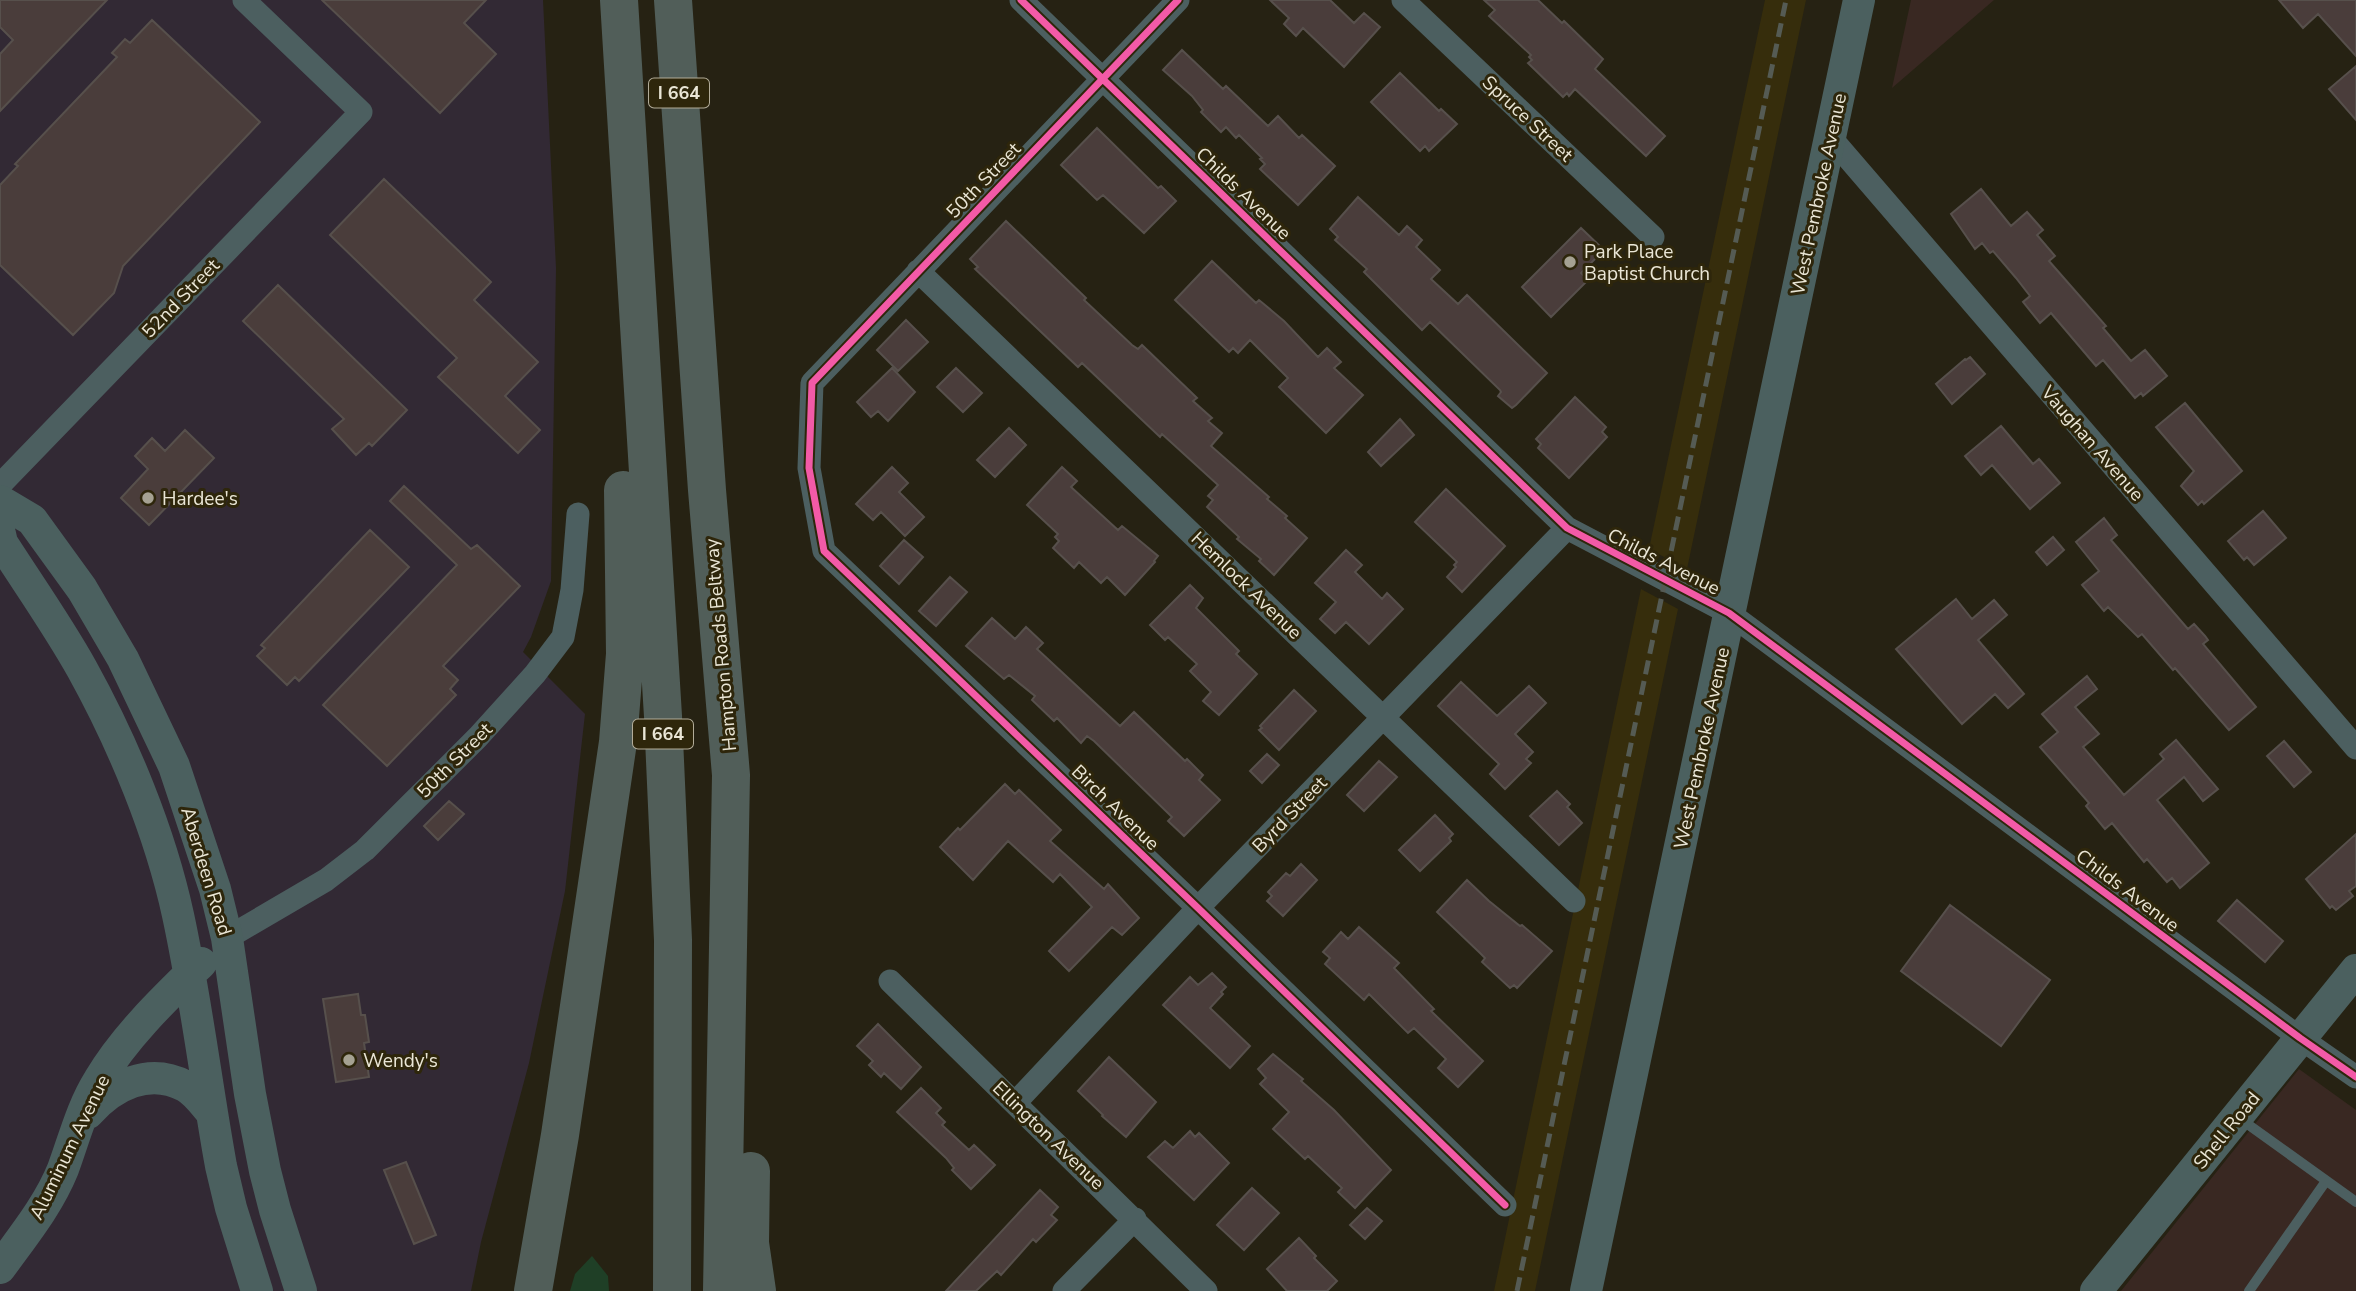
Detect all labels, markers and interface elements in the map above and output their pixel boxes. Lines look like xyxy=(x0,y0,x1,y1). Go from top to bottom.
street label: Spruce Street xyxy=(1476,70,1579,168)
road number: I 664 xyxy=(649,78,709,108)
street label: West Pembroke Avenue xyxy=(1785,91,1853,298)
street label: 50th Street xyxy=(941,137,1027,225)
street label: Childs Avenue xyxy=(1190,142,1297,246)
place label: Park Place Baptist Church xyxy=(1584,239,1710,287)
street label: 52nd Street xyxy=(136,253,226,344)
marker: Park Place Baptist Church xyxy=(1562,254,1578,270)
street label: Vaughan Avenue xyxy=(2034,380,2150,507)
place label: Hardee's xyxy=(162,486,238,512)
marker: Hardee's xyxy=(140,490,156,506)
street label: Childs Avenue xyxy=(1603,522,1724,601)
street label: Hemlock Avenue xyxy=(1185,526,1307,645)
street label: Hampton Roads Beltway xyxy=(699,537,743,752)
street label: West Pembroke Avenue xyxy=(1668,645,1736,852)
street label: 50th Street xyxy=(411,717,498,804)
road number: I 664 xyxy=(633,720,693,748)
street label: Birch Avenue xyxy=(1066,759,1165,856)
street label: Byrd Street xyxy=(1247,770,1333,859)
street label: Aberdeen Road xyxy=(174,804,238,939)
street label: Childs Avenue xyxy=(2070,843,2184,938)
place label: Wendy's xyxy=(363,1048,438,1074)
marker: Wendy's xyxy=(341,1052,357,1068)
street label: Aluminum Avenue xyxy=(24,1071,116,1224)
street label: Ellington Avenue xyxy=(987,1076,1110,1196)
street label: Shell Road xyxy=(2187,1086,2266,1175)

